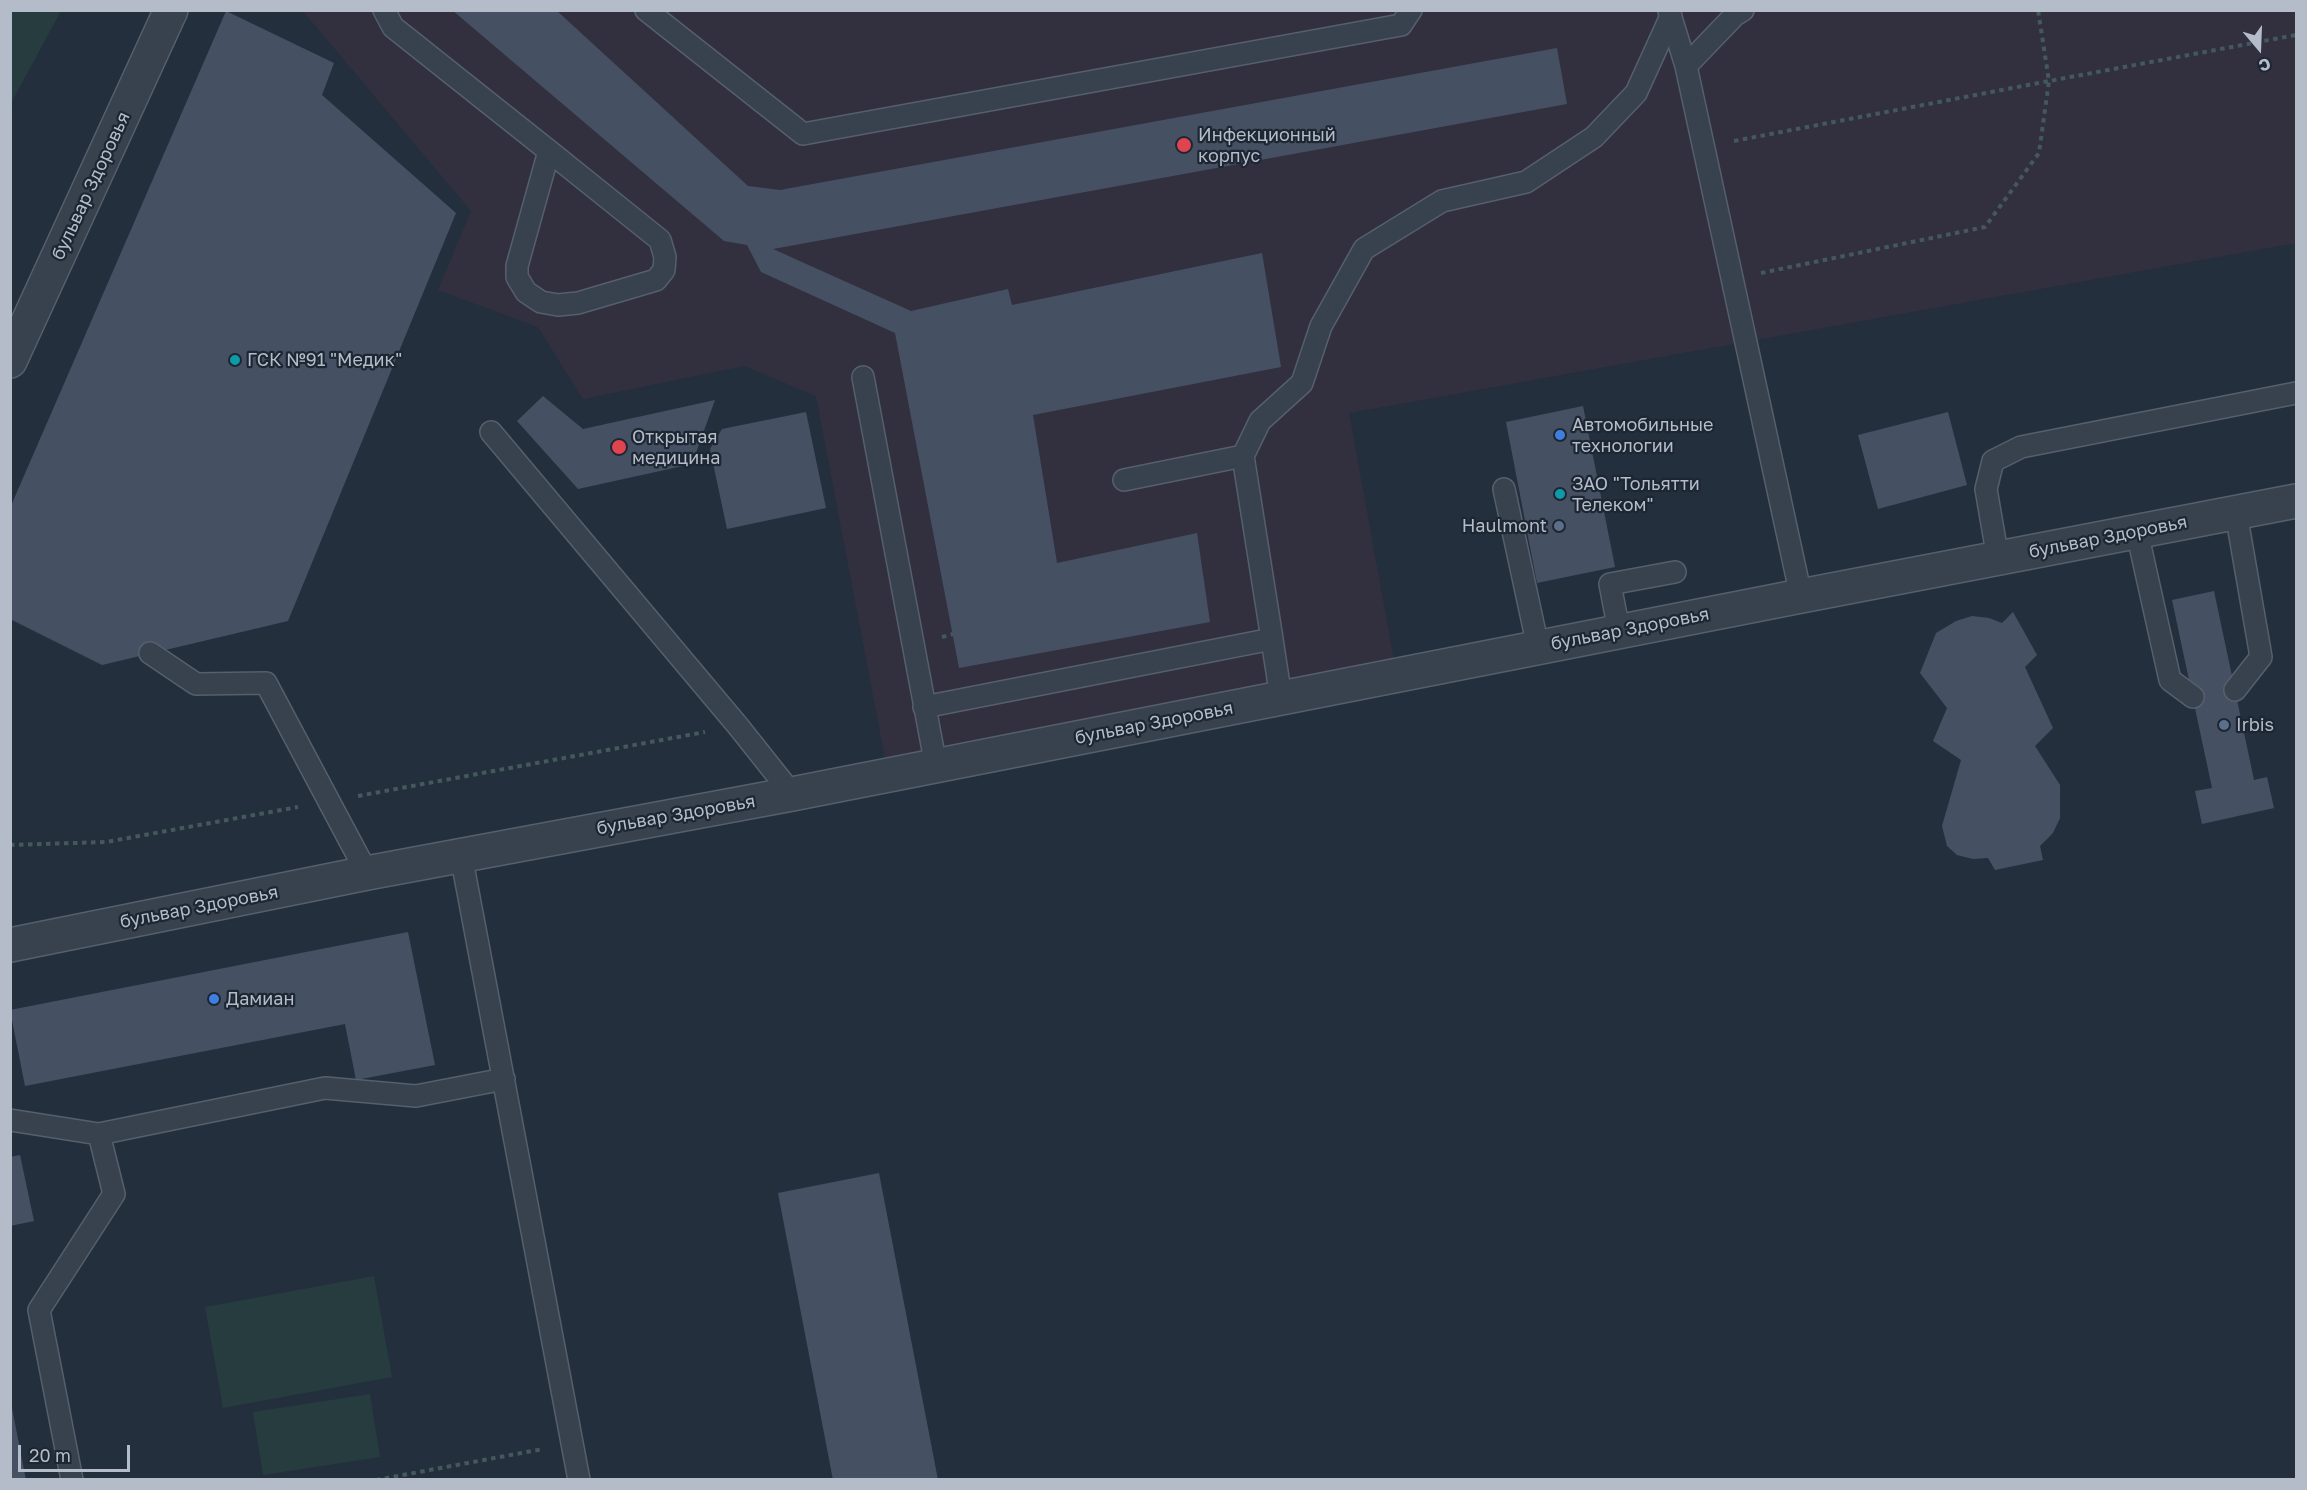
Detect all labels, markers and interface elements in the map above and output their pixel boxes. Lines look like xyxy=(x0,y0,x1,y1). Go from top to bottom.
north arrow xyxy=(2229,18,2289,78)
text: С xyxy=(2256,54,2273,76)
street label: бульвар Здоровья xyxy=(47,109,135,263)
place label: Инфекционный корпус xyxy=(1198,124,1336,166)
marker: Инфекционный корпус xyxy=(1175,136,1193,154)
place label: ГСК №91 "Медик" xyxy=(247,349,402,371)
marker: ГСК №91 "Медик" xyxy=(228,353,242,367)
place label: Автомобильные технологии xyxy=(1572,414,1713,456)
place label: Открытая медицина xyxy=(632,426,720,468)
marker: Автомобильные технологии xyxy=(1553,428,1567,442)
marker: Открытая медицина xyxy=(610,438,628,456)
place label: ЗАО "Тольятти Телеком" xyxy=(1572,473,1700,516)
marker: ЗАО "Тольятти Телеком" xyxy=(1553,487,1567,501)
street label: бульвар Здоровья xyxy=(2027,511,2189,563)
place label: Haulmont xyxy=(1462,515,1547,537)
marker: Haulmont xyxy=(1552,519,1566,533)
street label: бульвар Здоровья xyxy=(1549,603,1711,655)
street label: бульвар Здоровья xyxy=(1073,697,1235,749)
place label: Irbis xyxy=(2236,714,2274,736)
marker: Irbis xyxy=(2217,718,2231,732)
street label: бульвар Здоровья xyxy=(595,790,757,840)
street label: бульвар Здоровья xyxy=(118,881,280,933)
place label: Дамиан xyxy=(226,988,294,1010)
marker: Дамиан xyxy=(207,992,221,1006)
scale bar xyxy=(21,1433,134,1471)
text: 20 m xyxy=(29,1444,71,1466)

